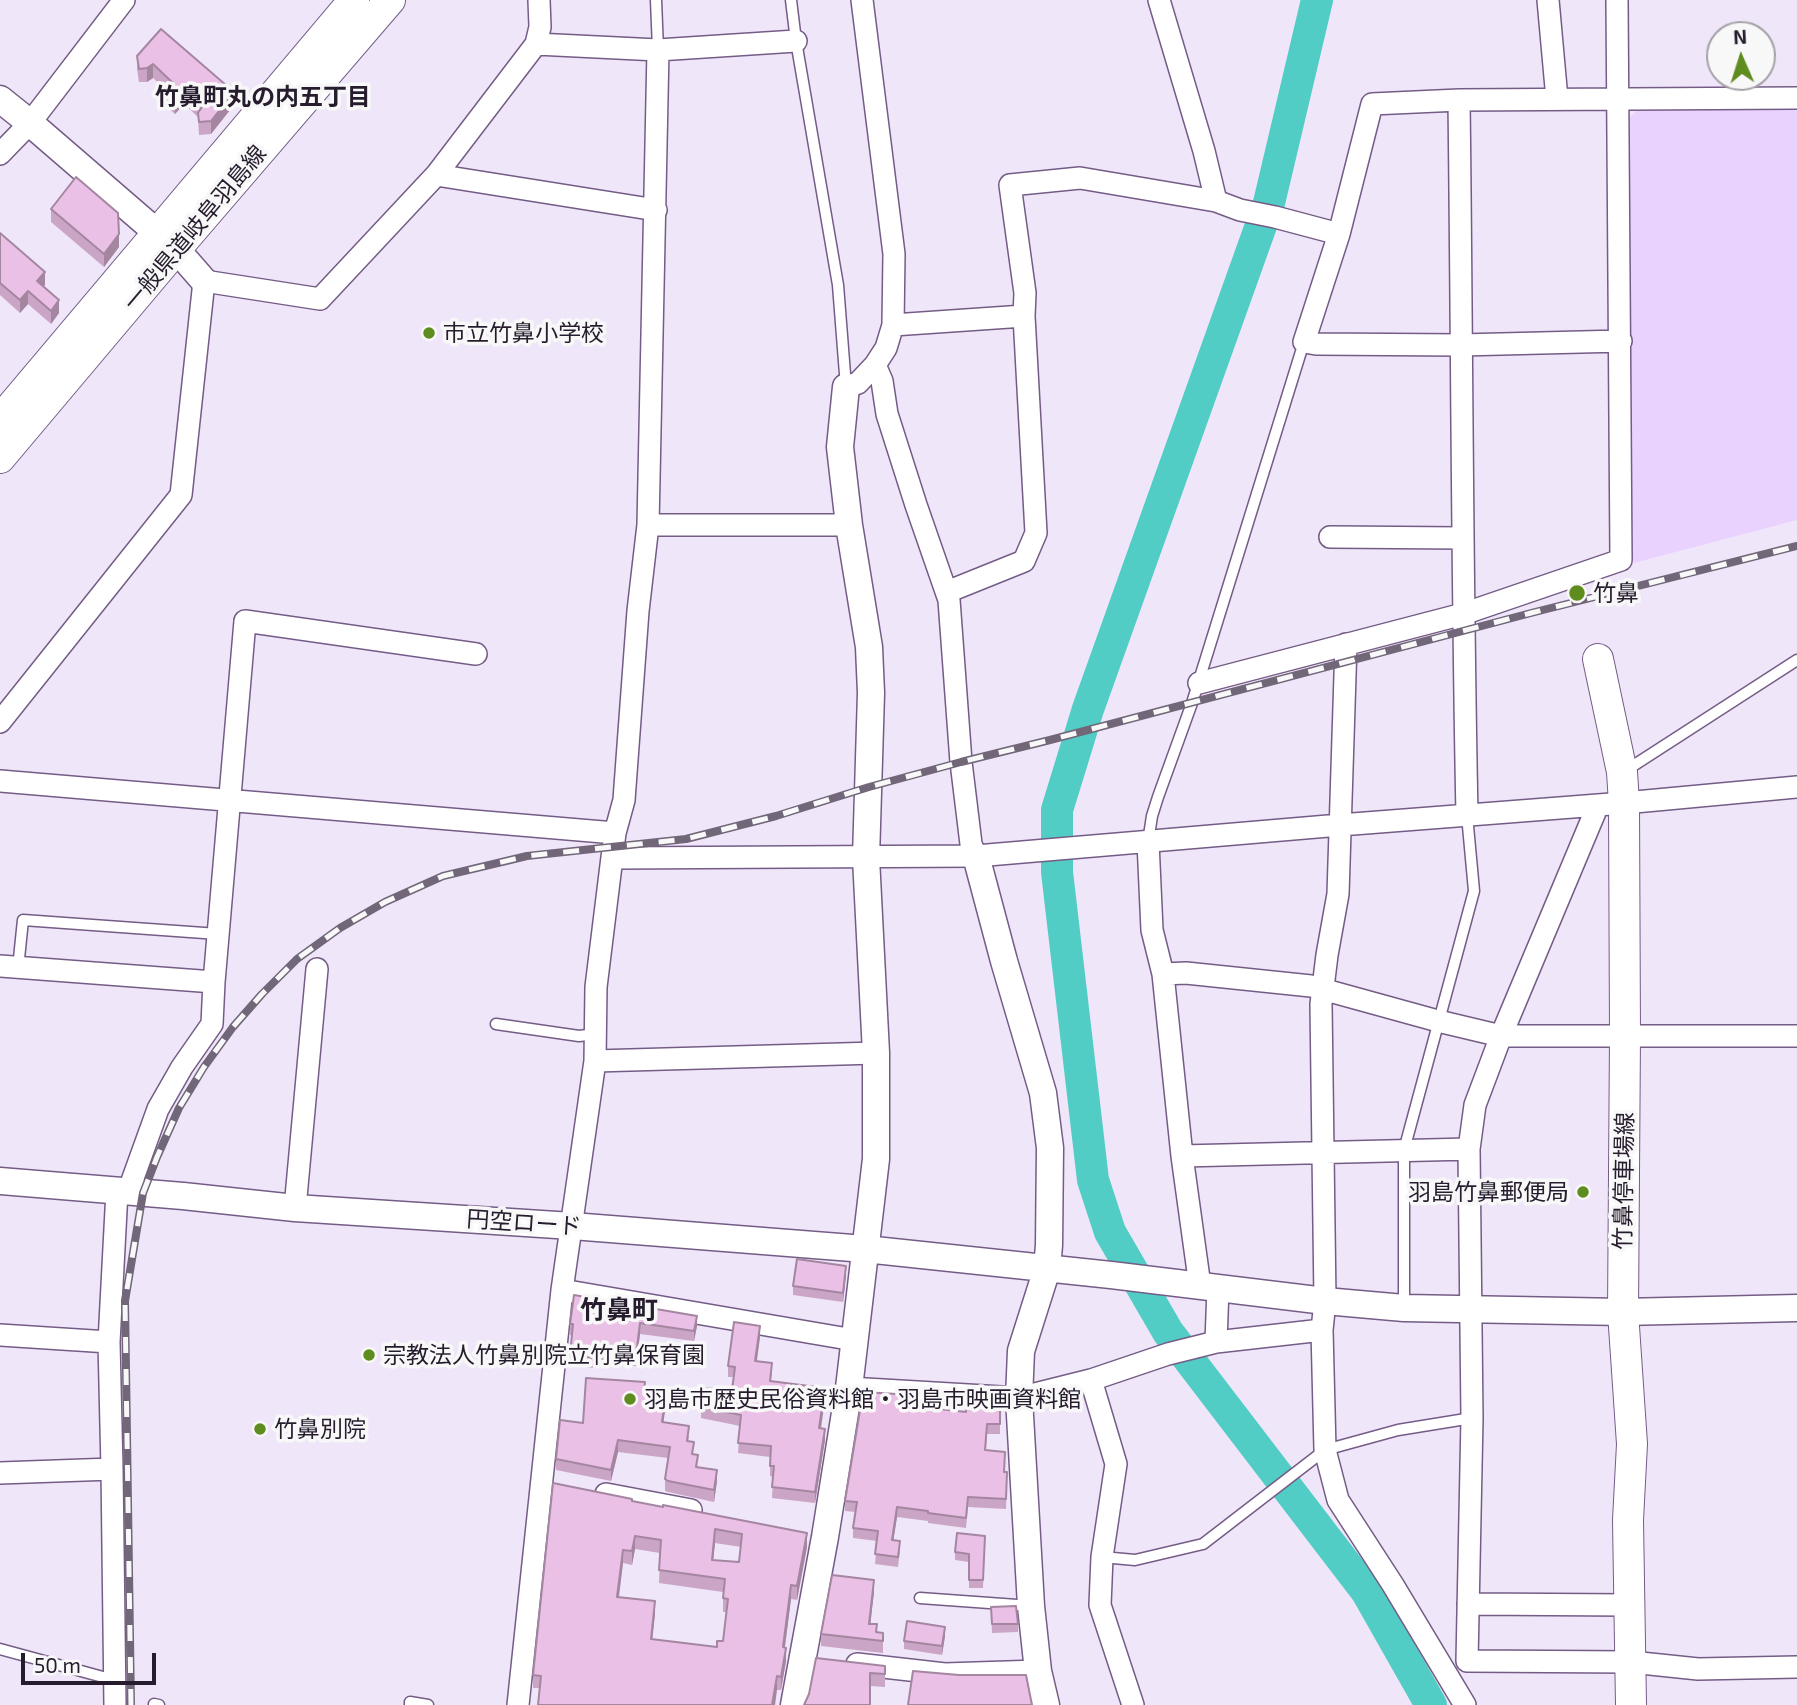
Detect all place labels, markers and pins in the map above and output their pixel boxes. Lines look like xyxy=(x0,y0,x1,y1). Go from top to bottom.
place label: 市立竹鼻小学校 xyxy=(443,319,604,347)
marker: 市立竹鼻小学校 xyxy=(421,325,437,341)
place label: 竹鼻 xyxy=(1593,579,1639,607)
marker: 竹鼻 xyxy=(1567,583,1587,603)
place label: 羽島竹鼻郵便局 xyxy=(1408,1178,1569,1206)
marker: 羽島竹鼻郵便局 xyxy=(1575,1184,1591,1200)
place label: 宗教法人竹鼻別院立竹鼻保育園 xyxy=(383,1341,705,1369)
marker: 宗教法人竹鼻別院立竹鼻保育園 xyxy=(361,1347,377,1363)
place label: 羽島市歴史民俗資料館・羽島市映画資料館 xyxy=(644,1385,1081,1413)
marker: 羽島市歴史民俗資料館・羽島市映画資料館 xyxy=(622,1391,638,1407)
place label: 竹鼻別院 xyxy=(274,1415,366,1443)
marker: 竹鼻別院 xyxy=(252,1421,268,1437)

